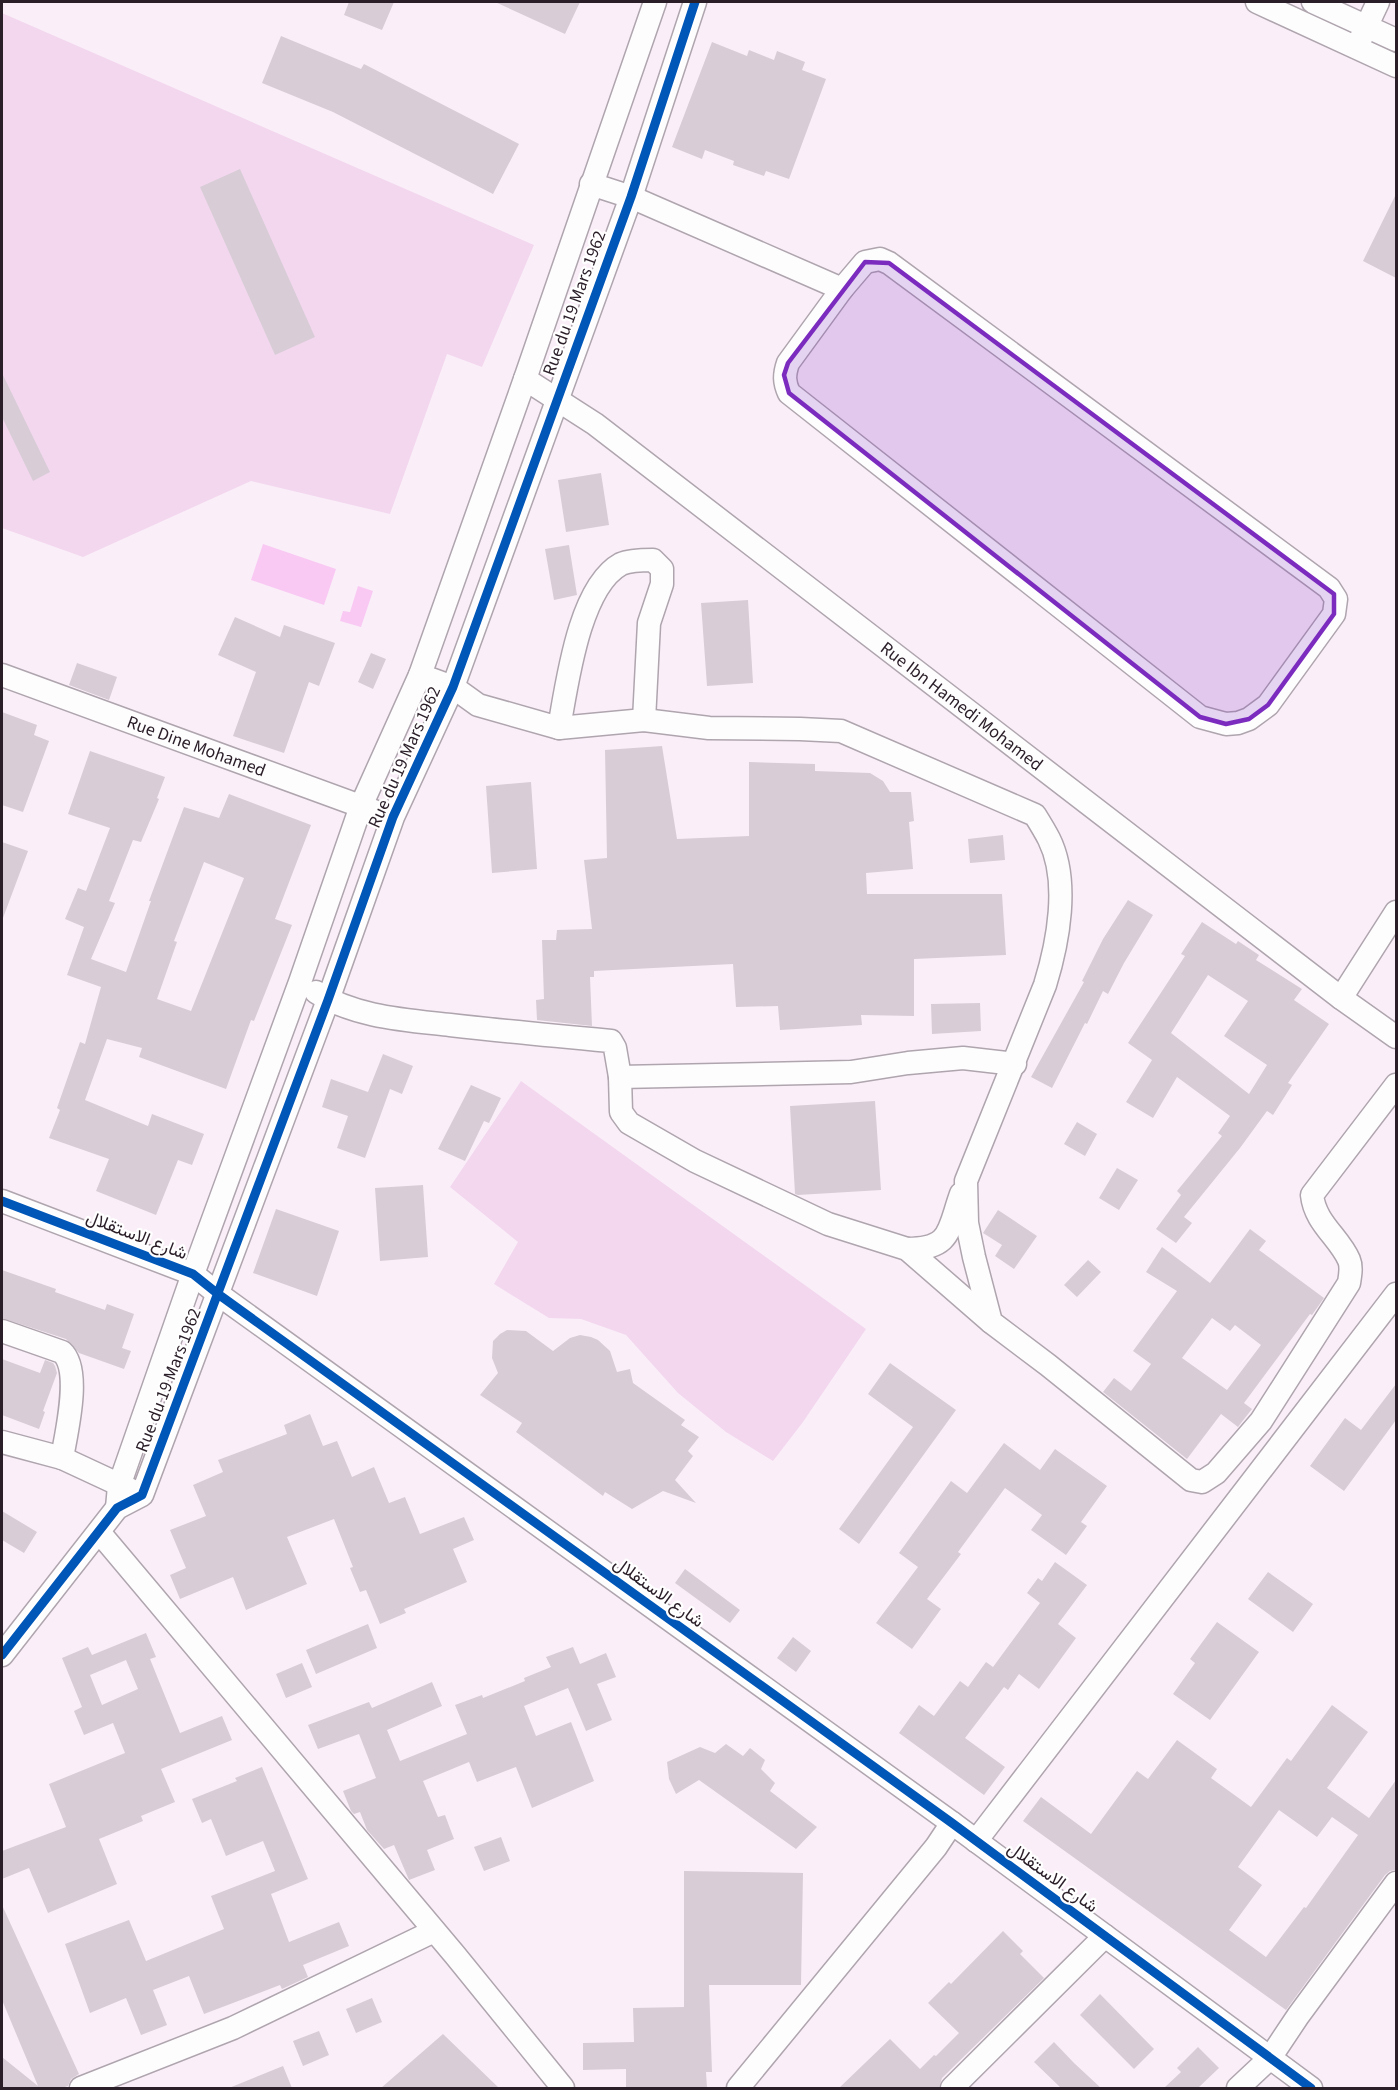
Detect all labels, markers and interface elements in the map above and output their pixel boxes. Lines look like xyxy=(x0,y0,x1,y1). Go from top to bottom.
street label: Rue du 19 Mars 1962 xyxy=(537,227,612,379)
street label: Rue Ibn Hamedi Mohamed xyxy=(875,636,1048,777)
street label: Rue du 19 Mars 1962 xyxy=(362,682,447,832)
street label: Rue Dine Mohamed xyxy=(123,710,269,783)
street label: شارع الاستقلال xyxy=(83,1205,191,1266)
street label: Rue du 19 Mars 1962 xyxy=(129,1304,208,1456)
street label: شارع الاستقلال xyxy=(608,1551,709,1634)
street label: شارع الاستقلال xyxy=(1002,1836,1103,1919)

